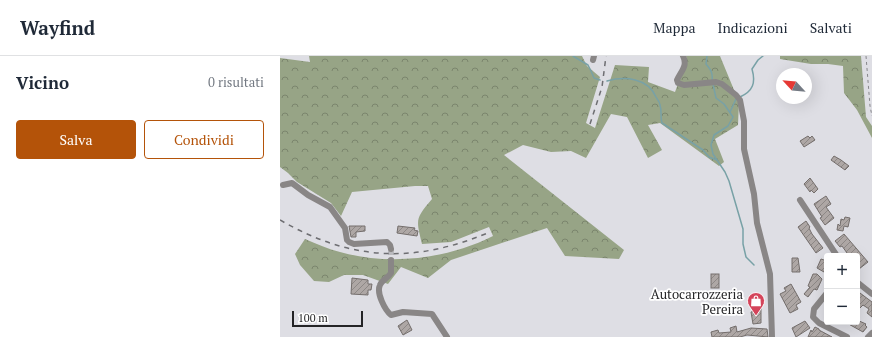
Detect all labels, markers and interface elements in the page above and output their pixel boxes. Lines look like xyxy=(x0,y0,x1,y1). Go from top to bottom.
text: Wayfind xyxy=(20,15,95,40)
text: Mappa xyxy=(653,18,695,37)
text: Indicazioni xyxy=(717,18,788,37)
text: Salvati xyxy=(810,18,852,37)
north arrow xyxy=(776,68,812,104)
text: Vicino xyxy=(16,71,69,94)
text: 0 risultati xyxy=(208,73,264,91)
button: Salva xyxy=(16,120,136,159)
button: Condividi xyxy=(144,120,264,159)
map controls xyxy=(824,253,860,325)
button: + xyxy=(824,253,860,289)
place label: Autocarrozzeria Pereira xyxy=(651,285,743,318)
button: − xyxy=(824,289,860,325)
shop icon: Autocarrozzeria Pereira xyxy=(746,291,766,316)
scale bar xyxy=(292,309,363,328)
text: 100 m xyxy=(298,311,328,325)

